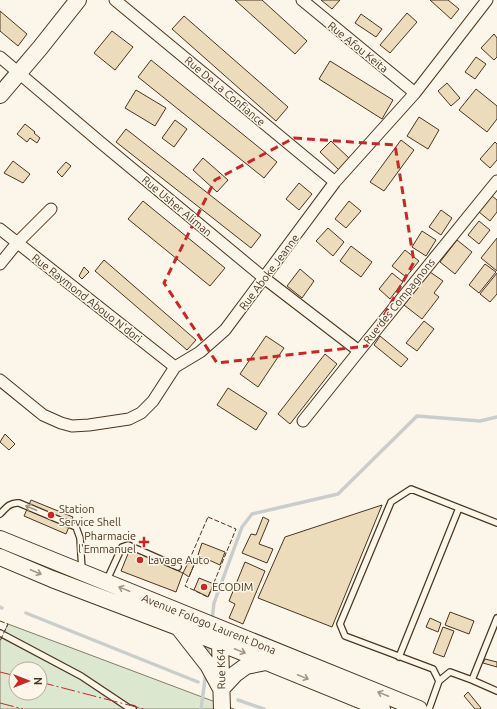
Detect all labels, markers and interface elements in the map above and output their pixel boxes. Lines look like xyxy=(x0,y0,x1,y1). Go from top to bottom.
street label: Rue Afou Keita xyxy=(326,19,390,75)
street label: Rue De La Confiance xyxy=(182,54,268,128)
street label: Rue Usher Aliman xyxy=(140,173,214,239)
street label: Rue Aboke Jeanne xyxy=(237,232,301,312)
street label: Rue Raymond Abouo N'dori xyxy=(30,251,144,345)
street label: Rue des Compagnons xyxy=(361,256,437,346)
place label: Station Service Shell xyxy=(59,503,121,528)
one-way arrow xyxy=(25,504,37,511)
marker: Station Service Shell xyxy=(46,510,56,520)
place label: Pharmacie l'Emmanuel xyxy=(78,530,136,555)
marker: Pharmacie l'Emmanuel xyxy=(139,537,149,547)
place label: Lavage Auto xyxy=(148,554,209,566)
marker: Lavage Auto xyxy=(135,555,145,565)
one-way arrow xyxy=(29,569,41,577)
place label: ECODIM xyxy=(212,581,253,593)
marker: ECODIM xyxy=(199,582,209,592)
one-way arrow xyxy=(118,585,130,592)
street label: Avenue Fologo Laurent Dona xyxy=(140,592,278,656)
street label: Rue K64 xyxy=(215,648,227,690)
one-way arrow xyxy=(234,648,246,655)
north arrow xyxy=(8,661,48,701)
one-way arrow xyxy=(296,673,308,681)
text: N xyxy=(32,677,44,685)
one-way arrow xyxy=(377,690,389,698)

